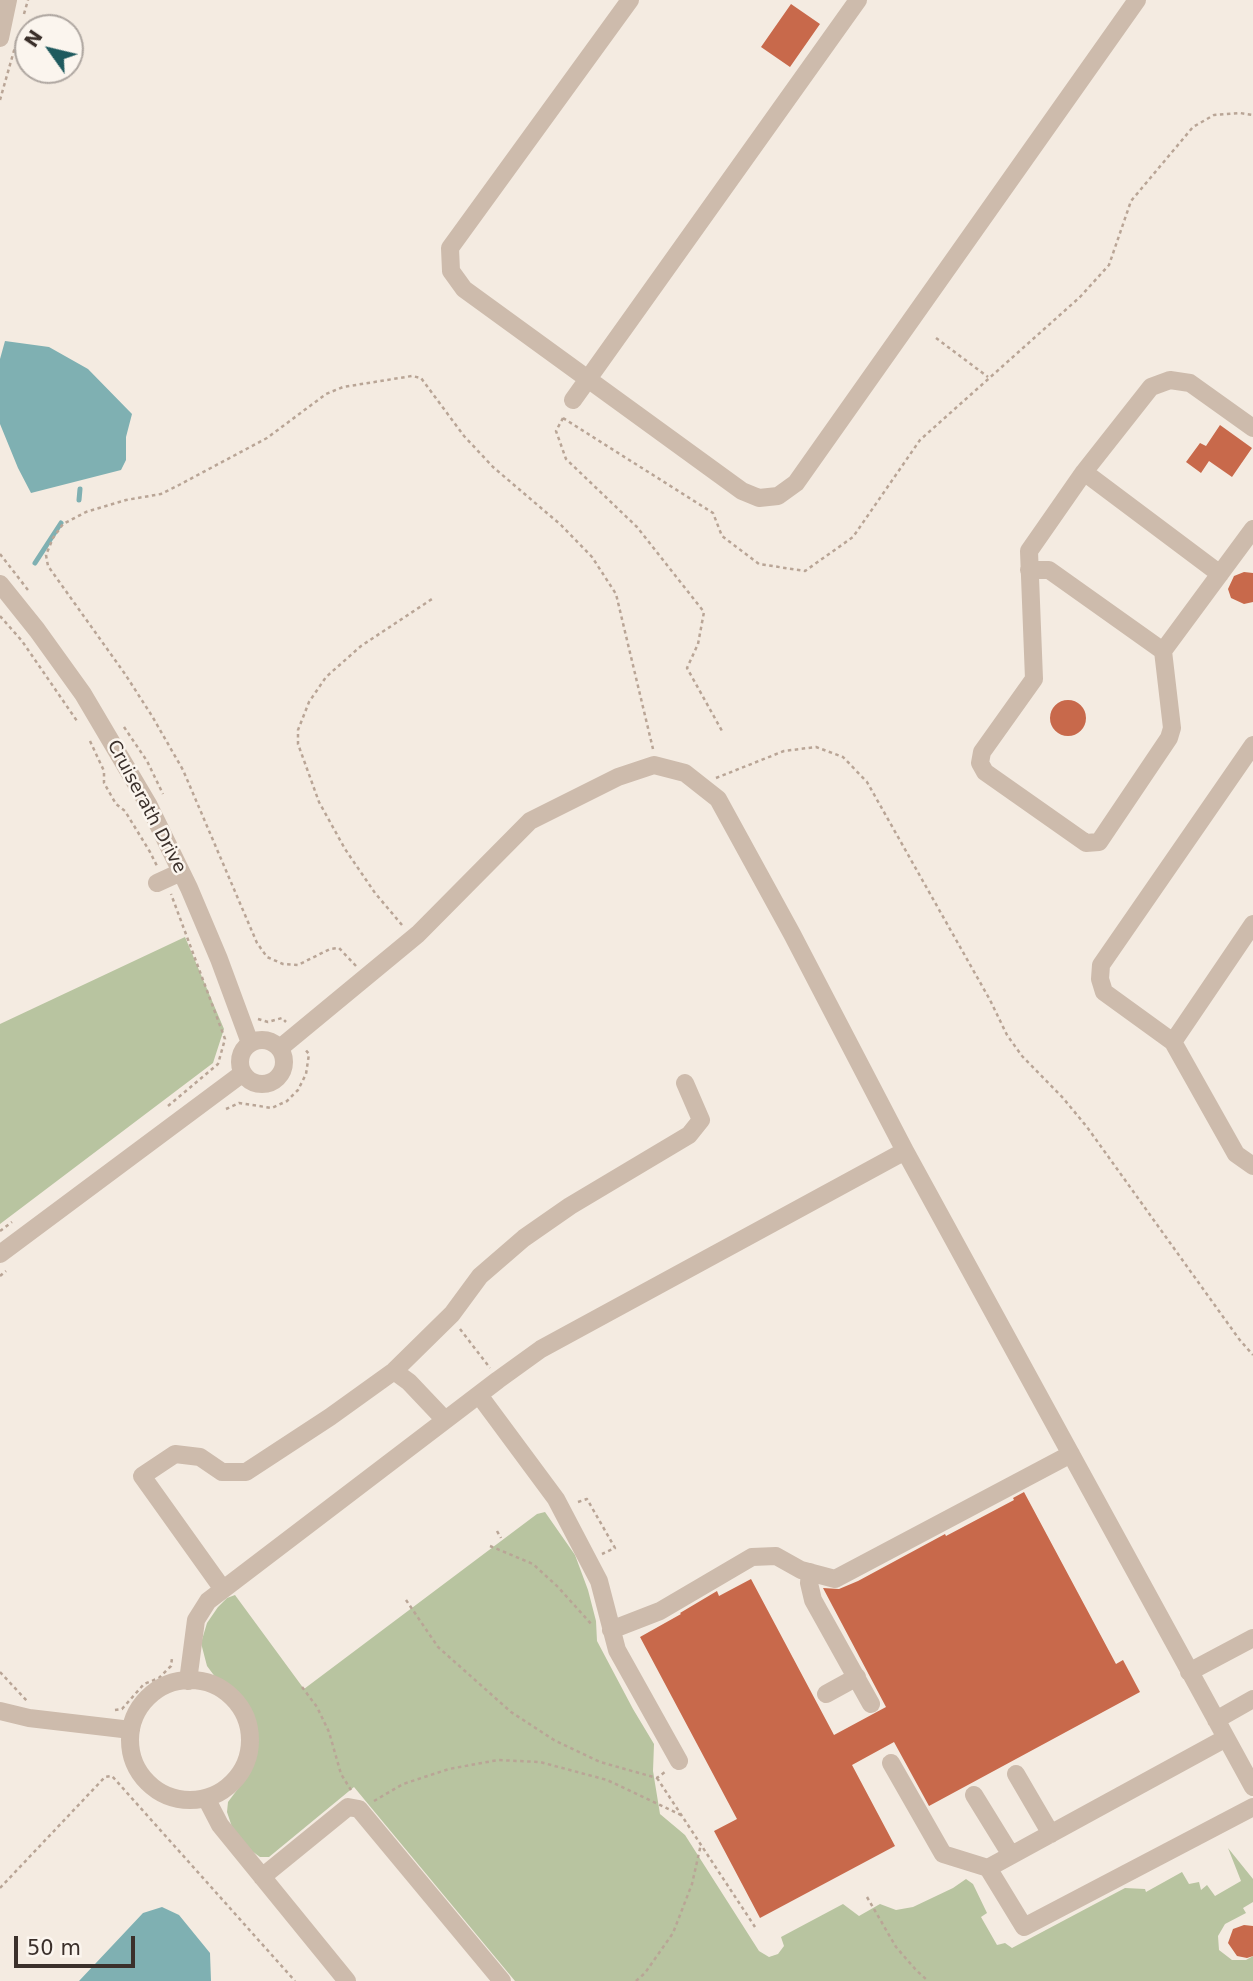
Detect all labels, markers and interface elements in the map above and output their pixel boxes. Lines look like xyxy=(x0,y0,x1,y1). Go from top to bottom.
north arrow xyxy=(14,14,84,84)
text: N xyxy=(20,26,47,51)
street label: Cruiserath Drive xyxy=(102,737,190,877)
scale bar xyxy=(18,1922,138,1966)
text: 50 m xyxy=(27,1936,81,1960)

